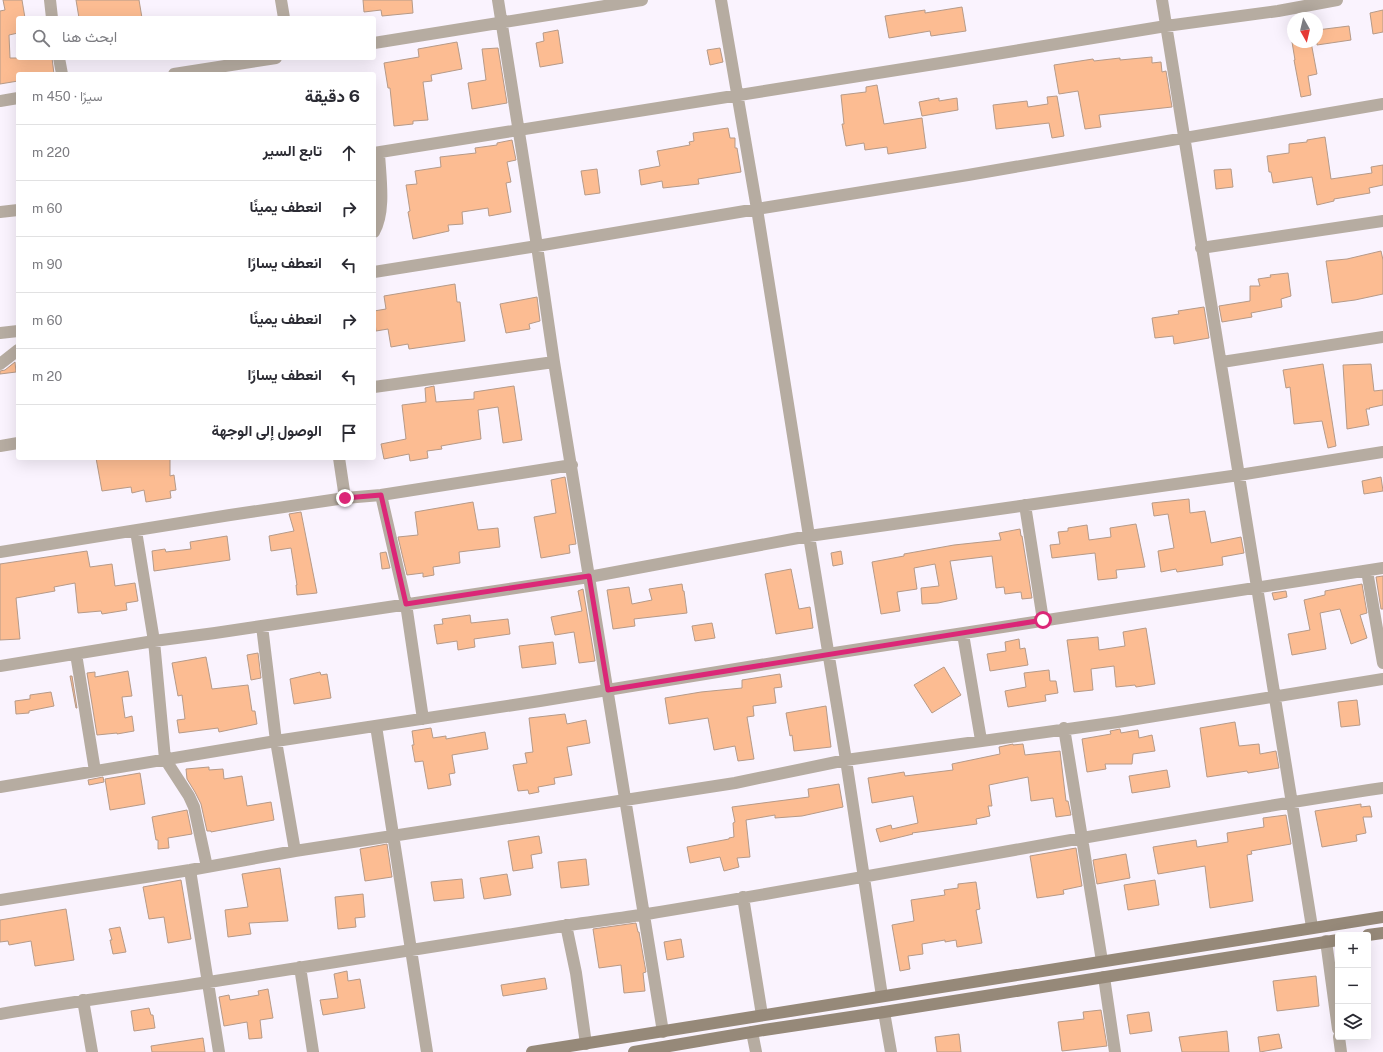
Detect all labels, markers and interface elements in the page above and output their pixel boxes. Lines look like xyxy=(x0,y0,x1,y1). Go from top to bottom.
north arrow xyxy=(1287,12,1323,48)
search box xyxy=(16,16,376,60)
icon: search xyxy=(30,27,52,49)
text: ابحث هنا xyxy=(62,28,117,45)
text: 6 دقيقة xyxy=(305,86,360,106)
text: سيرًا · 450 m xyxy=(32,89,103,104)
text: تابع السير xyxy=(263,142,322,159)
icon: ahead xyxy=(338,142,360,164)
text: 220 m xyxy=(32,145,70,160)
text: انعطف يمينًا xyxy=(249,198,322,215)
icon: right xyxy=(338,198,360,220)
text: 60 m xyxy=(32,201,62,216)
text: انعطف يسارًا xyxy=(248,254,322,271)
icon: left xyxy=(338,254,360,276)
text: 90 m xyxy=(32,257,62,272)
text: انعطف يمينًا xyxy=(249,310,322,327)
icon: right xyxy=(338,310,360,332)
text: 60 m xyxy=(32,313,62,328)
text: انعطف يسارًا xyxy=(248,366,322,383)
icon: left xyxy=(338,366,360,388)
text: 20 m xyxy=(32,369,62,384)
text: الوصول إلى الوجهة xyxy=(212,422,322,439)
icon: arrive xyxy=(338,422,360,444)
route end xyxy=(336,489,354,507)
route start xyxy=(1034,611,1052,629)
map controls xyxy=(1335,932,1371,1040)
button: + xyxy=(1335,932,1371,968)
button: − xyxy=(1335,968,1371,1004)
button: layers xyxy=(1335,1004,1371,1040)

